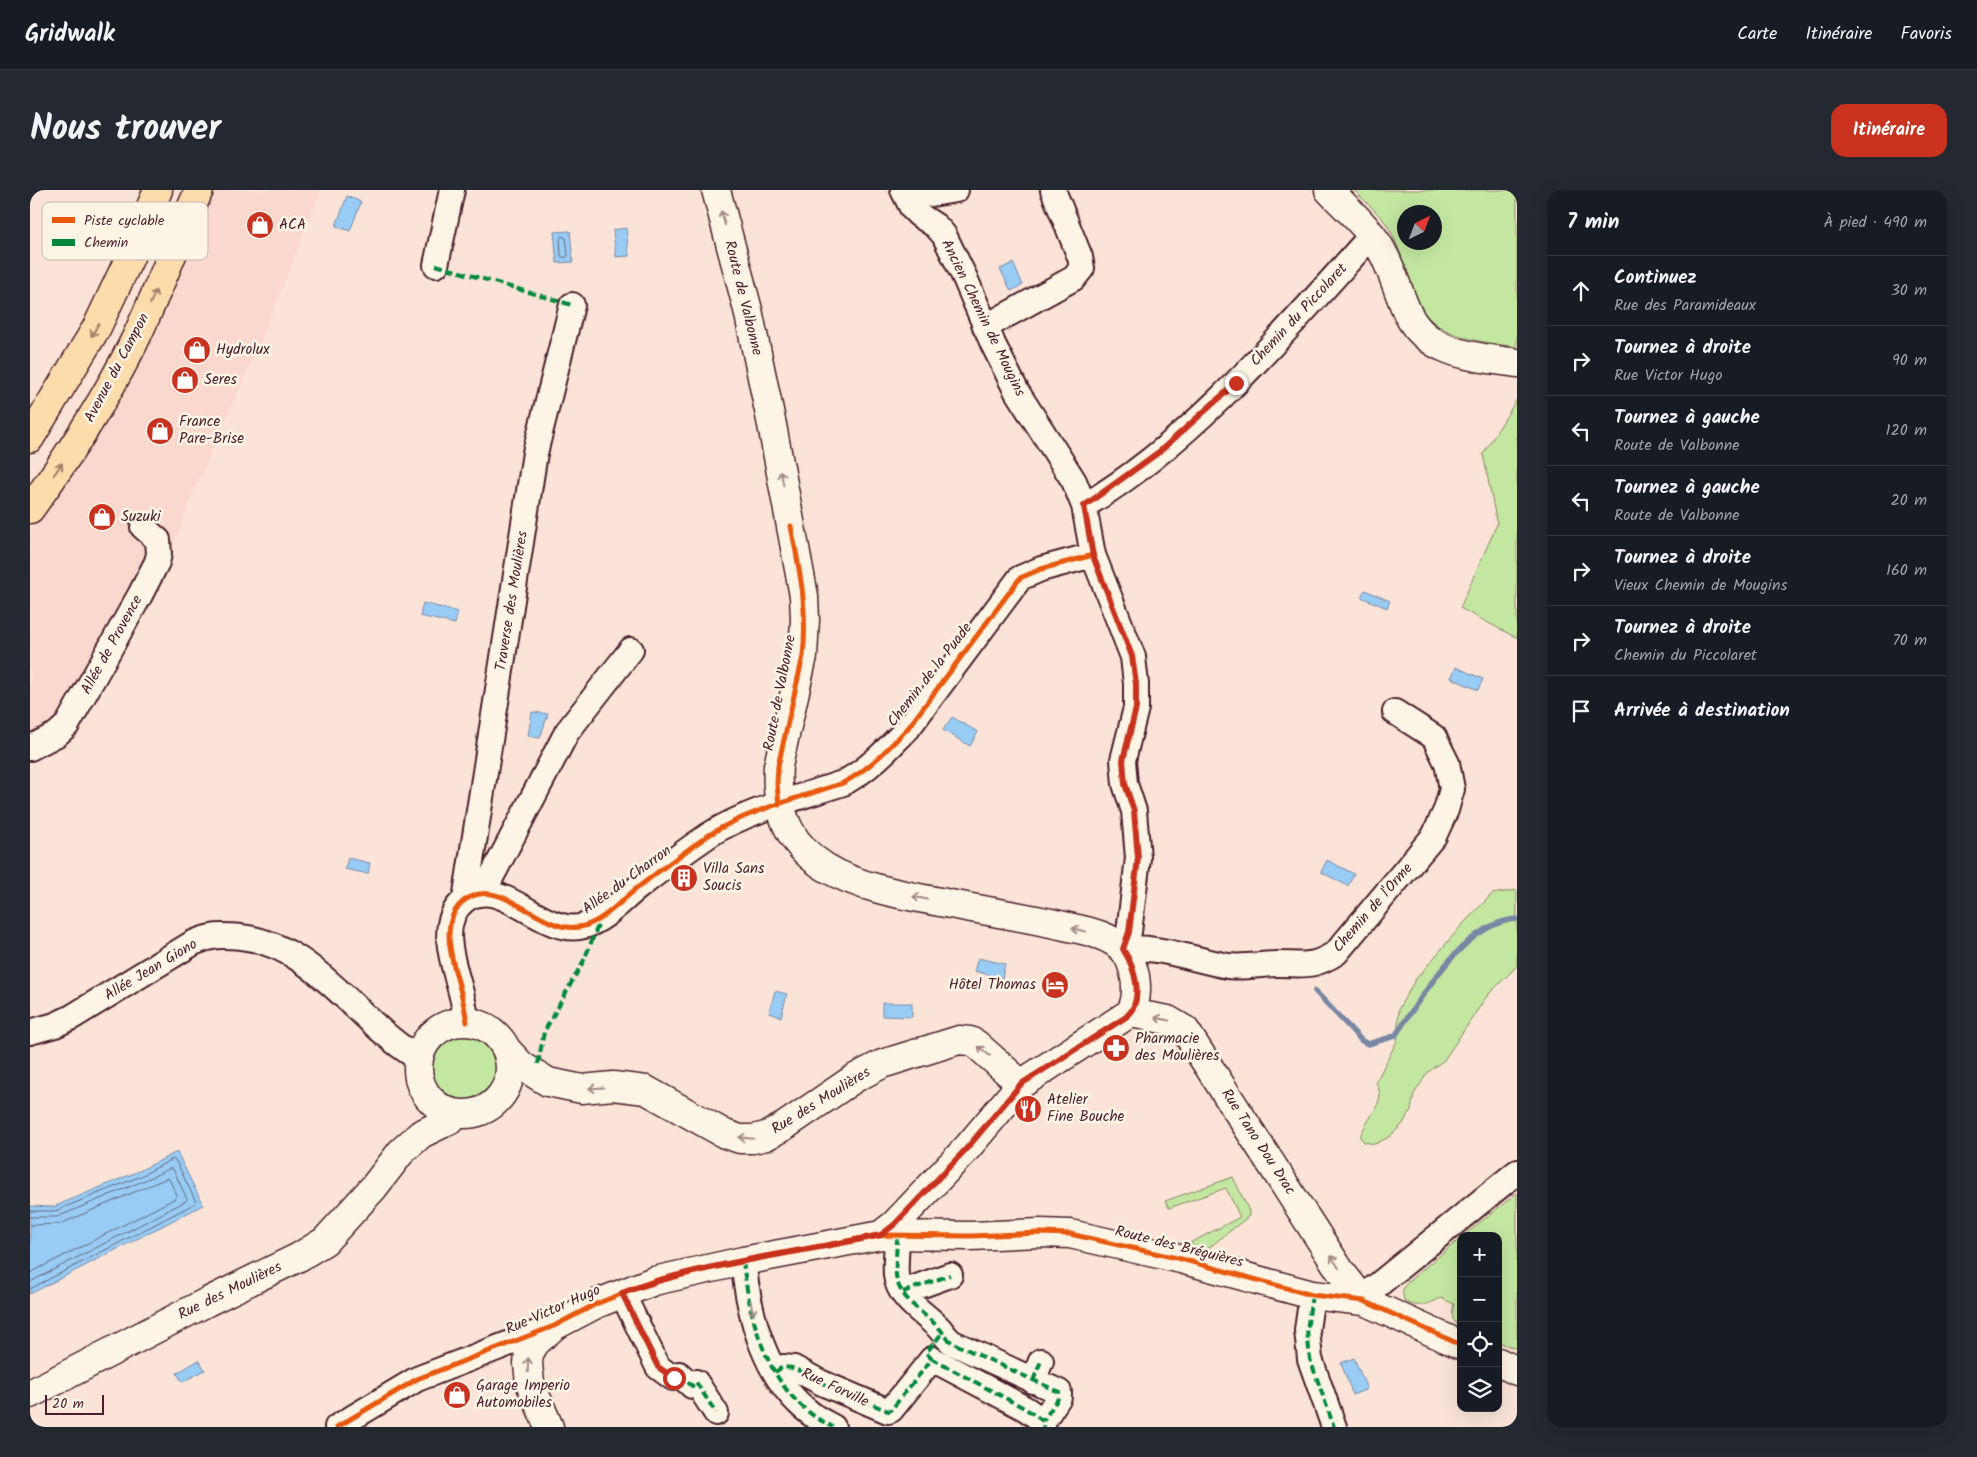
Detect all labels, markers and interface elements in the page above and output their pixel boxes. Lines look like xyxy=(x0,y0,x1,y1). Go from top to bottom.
text: Gridwalk xyxy=(25,15,115,54)
text: Carte xyxy=(1737,20,1777,49)
text: Itinéraire xyxy=(1805,20,1872,49)
text: Favoris xyxy=(1900,20,1952,49)
text: Nous trouver xyxy=(30,102,221,158)
button: Itinéraire xyxy=(1831,104,1947,157)
legend xyxy=(42,202,208,260)
north arrow xyxy=(1397,205,1442,250)
text: 7 min xyxy=(1567,206,1619,239)
text: Piste cyclable xyxy=(84,210,165,232)
shop icon: ACA xyxy=(245,210,275,240)
one-way arrow xyxy=(718,210,728,226)
text: À pied · 490 m xyxy=(1824,210,1927,235)
place label: ACA xyxy=(279,213,306,237)
text: Chemin xyxy=(84,232,128,254)
street label: Ancien Chemin de Mougins xyxy=(934,235,1032,401)
street label: Route de Valbonne xyxy=(717,238,769,358)
street label: Chemin du Piccolaret xyxy=(1244,258,1354,372)
text: Continuez xyxy=(1614,263,1697,293)
icon: ahead xyxy=(1567,277,1595,305)
text: 30 m xyxy=(1891,278,1927,303)
one-way arrow xyxy=(149,290,159,305)
text: Rue des Paramideaux xyxy=(1614,293,1756,318)
street label: Avenue du Campon xyxy=(78,309,156,427)
one-way arrow xyxy=(89,322,99,337)
text: Tournez à droite xyxy=(1614,333,1751,363)
shop icon: Hydrolux xyxy=(182,335,212,365)
place label: Hydrolux xyxy=(216,338,270,362)
icon: right xyxy=(1567,347,1595,375)
text: 90 m xyxy=(1892,348,1927,373)
text: Rue Victor Hugo xyxy=(1614,363,1723,388)
shop icon: Seres xyxy=(170,365,200,395)
place label: Seres xyxy=(204,368,237,392)
route end xyxy=(1225,372,1248,395)
text: Tournez à gauche xyxy=(1614,403,1760,433)
place label: France Pare-Brise xyxy=(179,410,244,451)
shop icon: France Pare-Brise xyxy=(145,416,175,446)
icon: left xyxy=(1567,417,1595,445)
text: 120 m xyxy=(1886,418,1927,443)
text: Route de Valbonne xyxy=(1614,433,1740,458)
one-way arrow xyxy=(53,463,63,477)
one-way arrow xyxy=(777,471,786,487)
text: Tournez à gauche xyxy=(1614,473,1760,503)
icon: left xyxy=(1567,487,1595,515)
text: 20 m xyxy=(1891,488,1927,513)
shop icon: Suzuki xyxy=(87,502,117,532)
text: Route de Valbonne xyxy=(1614,503,1740,528)
place label: Suzuki xyxy=(121,505,162,529)
street label: Traverse des Moulières xyxy=(489,529,535,673)
text: Tournez à droite xyxy=(1614,543,1751,573)
icon: right xyxy=(1567,557,1595,585)
text: 160 m xyxy=(1886,558,1927,583)
text: Vieux Chemin de Mougins xyxy=(1614,573,1787,598)
street label: Allée de Provence xyxy=(75,591,149,699)
text: Tournez à droite xyxy=(1614,613,1751,643)
street label: Chemin de la Puade xyxy=(881,617,979,732)
icon: right xyxy=(1567,627,1595,655)
text: 70 m xyxy=(1892,628,1927,653)
street label: Route de Valbonne xyxy=(757,633,803,753)
text: Chemin du Piccolaret xyxy=(1614,643,1757,668)
text: Arrivée à destination xyxy=(1614,696,1790,726)
icon: arrive xyxy=(1567,697,1595,725)
street label: Allée du Charron xyxy=(577,839,677,921)
place label: Villa Sans Soucis xyxy=(703,857,765,898)
street label: Chemin de l'Orme xyxy=(1327,858,1419,958)
building icon: Villa Sans Soucis xyxy=(669,863,699,893)
one-way arrow xyxy=(912,893,928,903)
one-way arrow xyxy=(1071,925,1087,934)
street label: Allée Jean Giono xyxy=(100,933,202,1007)
hotel icon: Hôtel Thomas xyxy=(1040,970,1070,1000)
place label: Hôtel Thomas xyxy=(949,973,1037,997)
one-way arrow xyxy=(1154,1014,1170,1024)
place label: Pharmacie des Moulières xyxy=(1135,1027,1220,1068)
pharmacy icon: Pharmacie des Moulières xyxy=(1101,1033,1131,1063)
one-way arrow xyxy=(978,1046,991,1057)
street label: Rue des Moulières xyxy=(767,1061,876,1141)
one-way arrow xyxy=(588,1083,604,1092)
street label: Rue Tano Dou Drac xyxy=(1215,1084,1302,1200)
place label: Atelier Fine Bouche xyxy=(1047,1088,1124,1129)
restaurant icon: Atelier Fine Bouche xyxy=(1013,1094,1043,1124)
one-way arrow xyxy=(738,1134,754,1143)
street label: Route des Bréguières xyxy=(1112,1219,1246,1275)
map controls xyxy=(1457,1232,1502,1412)
button: + xyxy=(1457,1232,1502,1277)
street label: Rue des Moulières xyxy=(174,1255,287,1327)
one-way arrow xyxy=(1330,1255,1340,1269)
button: − xyxy=(1457,1277,1502,1322)
street label: Rue Victor Hugo xyxy=(502,1278,605,1342)
one-way arrow xyxy=(747,1300,757,1316)
button: locate xyxy=(1457,1322,1502,1367)
one-way arrow xyxy=(524,1357,533,1373)
street label: Rue Forville xyxy=(797,1362,873,1414)
route start xyxy=(663,1367,686,1390)
button: layers xyxy=(1457,1367,1502,1412)
place label: Garage Imperio Automobiles xyxy=(476,1374,570,1415)
shop icon: Garage Imperio Automobiles xyxy=(442,1380,472,1410)
scale bar xyxy=(45,1392,104,1415)
text: 20 m xyxy=(52,1393,84,1415)

